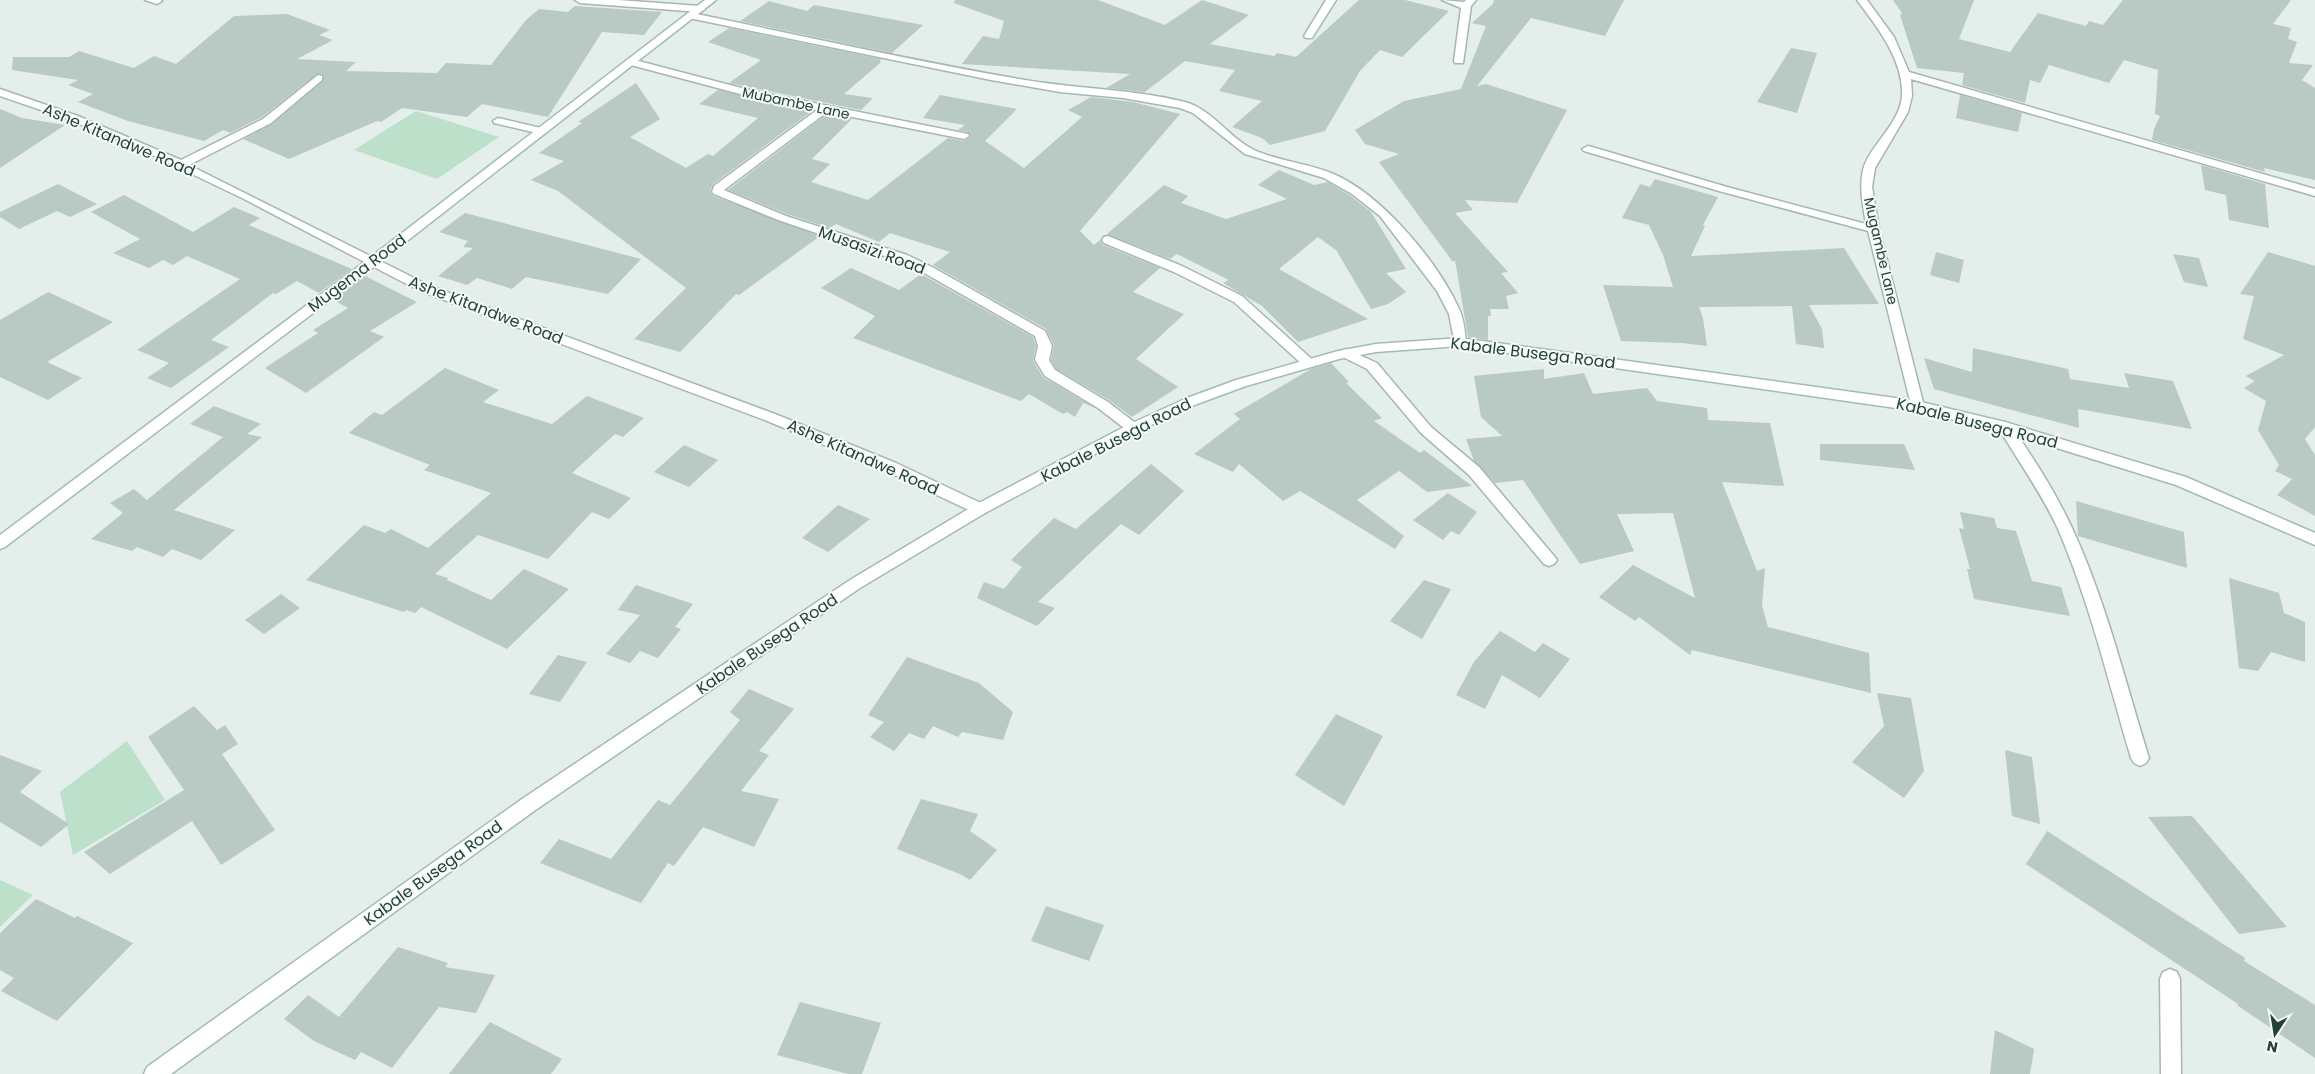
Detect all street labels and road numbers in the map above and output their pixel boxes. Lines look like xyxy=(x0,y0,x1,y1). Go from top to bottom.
street label: Mubambe Lane xyxy=(740,82,852,124)
street label: Ashe Kitandwe Road xyxy=(39,97,199,183)
street label: Mugambe Lane xyxy=(1859,195,1903,307)
street label: Musasizi Road xyxy=(815,220,929,280)
street label: Mugema Road xyxy=(303,228,411,318)
street label: Ashe Kitandwe Road xyxy=(405,270,567,350)
street label: Kabale Busega Road xyxy=(1449,331,1617,375)
street label: Kabale Busega Road xyxy=(1037,392,1195,488)
street label: Kabale Busega Road xyxy=(1894,392,2060,454)
street label: Ashe Kitandwe Road xyxy=(784,413,942,501)
street label: Kabale Busega Road xyxy=(692,588,842,700)
street label: Kabale Busega Road xyxy=(359,815,507,931)

